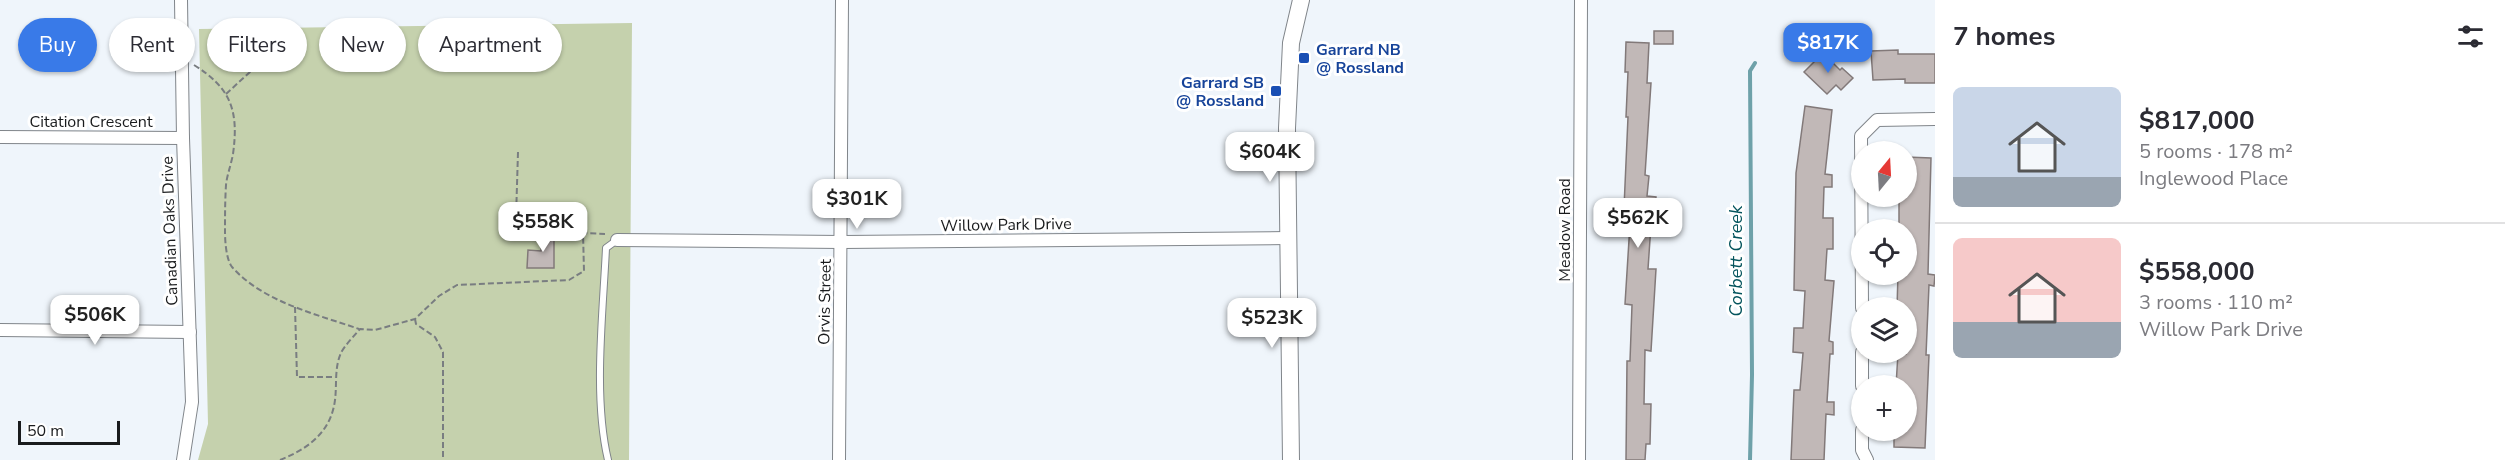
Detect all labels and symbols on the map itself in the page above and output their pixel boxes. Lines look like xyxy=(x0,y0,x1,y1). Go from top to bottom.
pin: $817K xyxy=(1786,23,1870,74)
place label: Garrard NB @ Rossland xyxy=(1316,39,1404,79)
marker: Garrard NB @ Rossland xyxy=(1297,51,1311,65)
place label: Garrard SB @ Rossland xyxy=(1176,72,1264,112)
marker: Garrard SB @ Rossland xyxy=(1269,84,1283,98)
street label: Citation Crescent xyxy=(29,111,153,133)
pin: $604K xyxy=(1228,132,1312,183)
north arrow xyxy=(1851,141,1917,207)
street label: Canadian Oaks Drive xyxy=(156,156,184,306)
street label: Meadow Road xyxy=(1554,178,1576,282)
pin: $301K xyxy=(815,179,899,230)
pin: $562K xyxy=(1596,198,1680,249)
pin: $558K xyxy=(501,202,585,253)
water label: Corbett Creek xyxy=(1724,204,1748,317)
street label: Willow Park Drive xyxy=(940,213,1072,237)
street label: Orvis Street xyxy=(813,258,837,345)
pin: $506K xyxy=(53,295,137,346)
pin: $523K xyxy=(1230,298,1314,349)
scale bar xyxy=(18,418,120,446)

